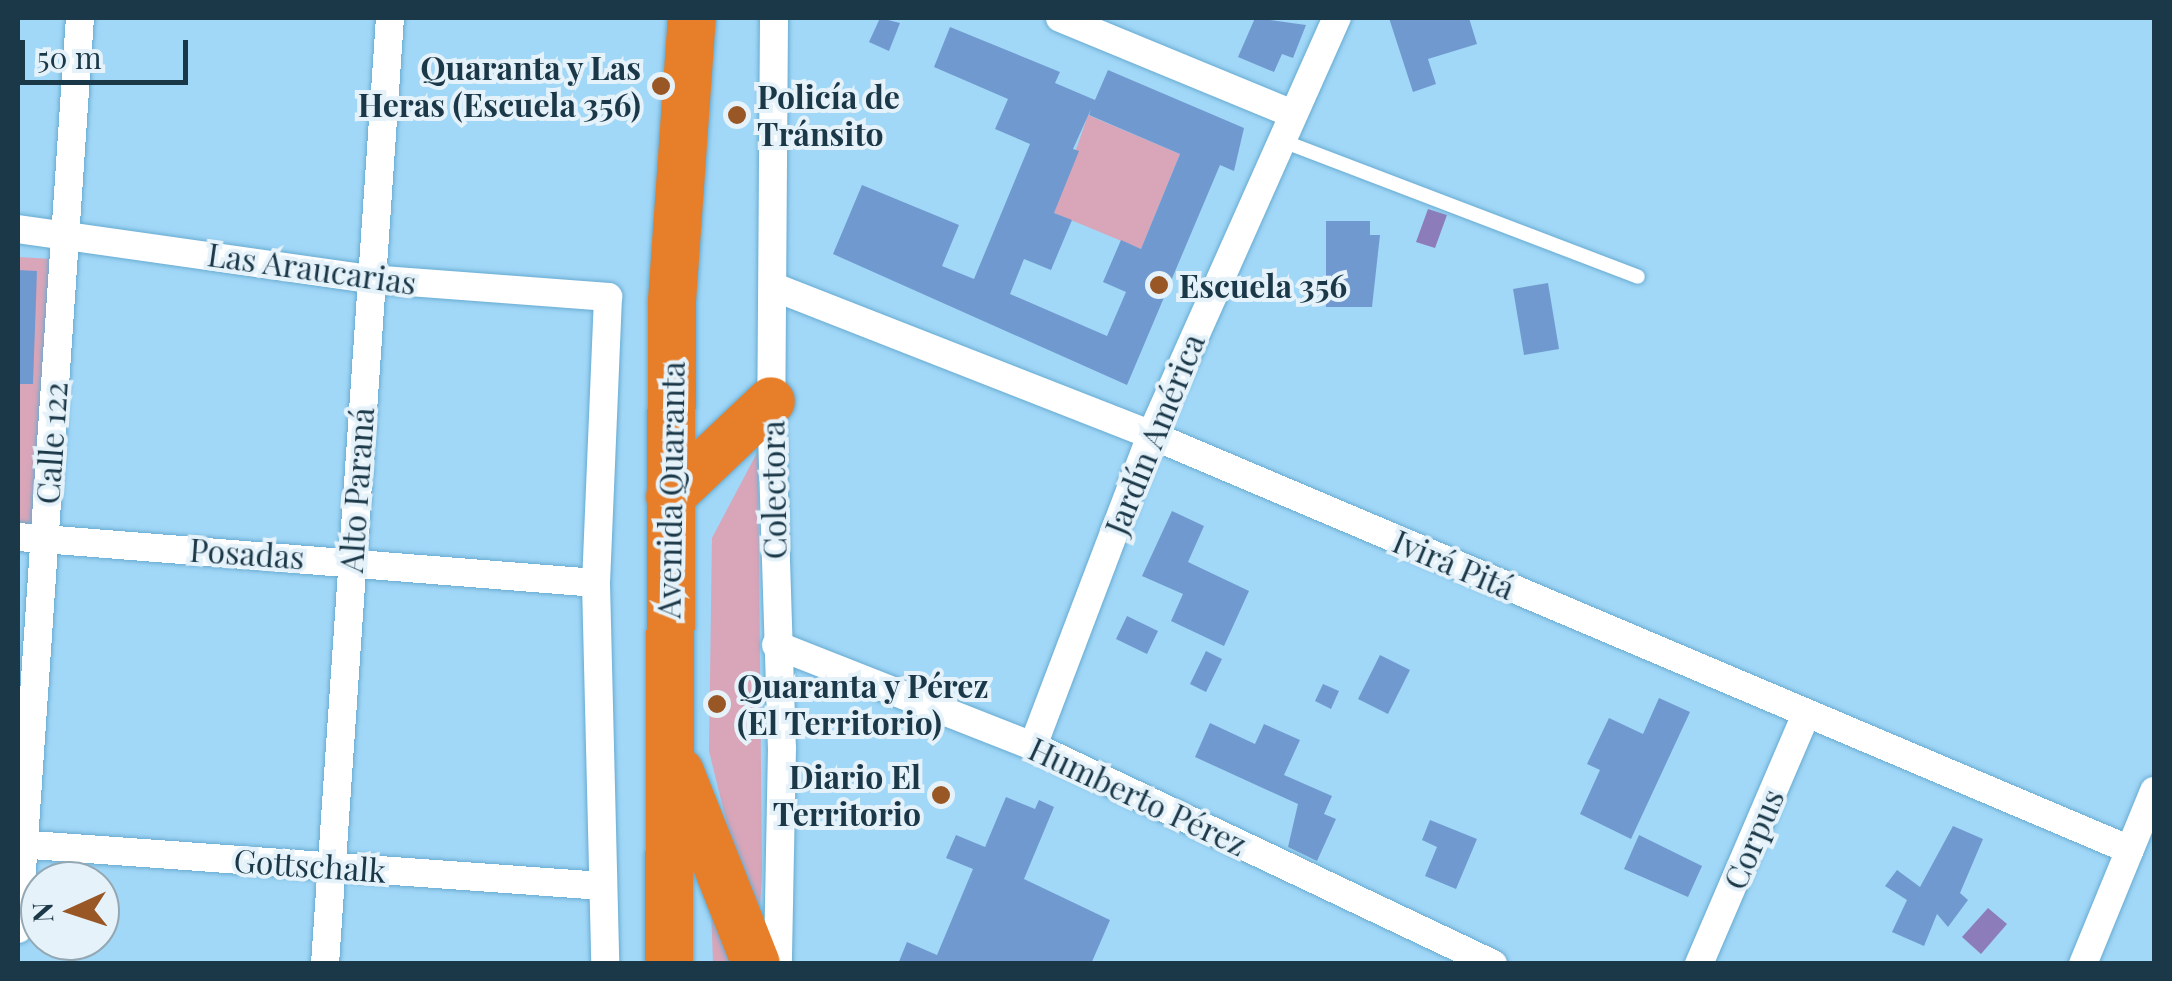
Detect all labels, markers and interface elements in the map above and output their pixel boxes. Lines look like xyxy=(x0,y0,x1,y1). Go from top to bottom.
scale bar xyxy=(25,20,192,82)
text: 50 m xyxy=(37,37,102,77)
place label: Quaranta y Las Heras (Escuela 356) xyxy=(357,49,641,124)
marker: Quaranta y Las Heras (Escuela 356) xyxy=(650,75,672,97)
place label: Policía de Tránsito xyxy=(757,78,900,153)
marker: Policía de Tránsito xyxy=(726,104,748,126)
street label: Las Araucarias xyxy=(205,234,419,302)
place label: Escuela 356 xyxy=(1179,266,1348,304)
marker: Escuela 356 xyxy=(1148,274,1170,296)
street label: Jardín América xyxy=(1096,328,1212,540)
street label: Avenida Quaranta xyxy=(649,361,691,619)
street label: Calle 122 xyxy=(28,381,74,505)
street label: Alto Paraná xyxy=(331,406,381,574)
street label: Colectora xyxy=(753,420,793,560)
street label: Ivirá Pitá xyxy=(1387,521,1521,607)
street label: Posadas xyxy=(188,530,306,576)
place label: Quaranta y Pérez (El Territorio) xyxy=(737,667,991,742)
marker: Quaranta y Pérez (El Territorio) xyxy=(706,693,728,715)
street label: Humberto Pérez xyxy=(1023,729,1253,863)
place label: Diario El Territorio xyxy=(773,758,921,833)
street label: Corpus xyxy=(1715,783,1791,895)
marker: Diario El Territorio xyxy=(930,784,952,806)
street label: Gottschalk xyxy=(232,841,388,889)
north arrow xyxy=(20,861,120,961)
text: N xyxy=(23,901,61,924)

